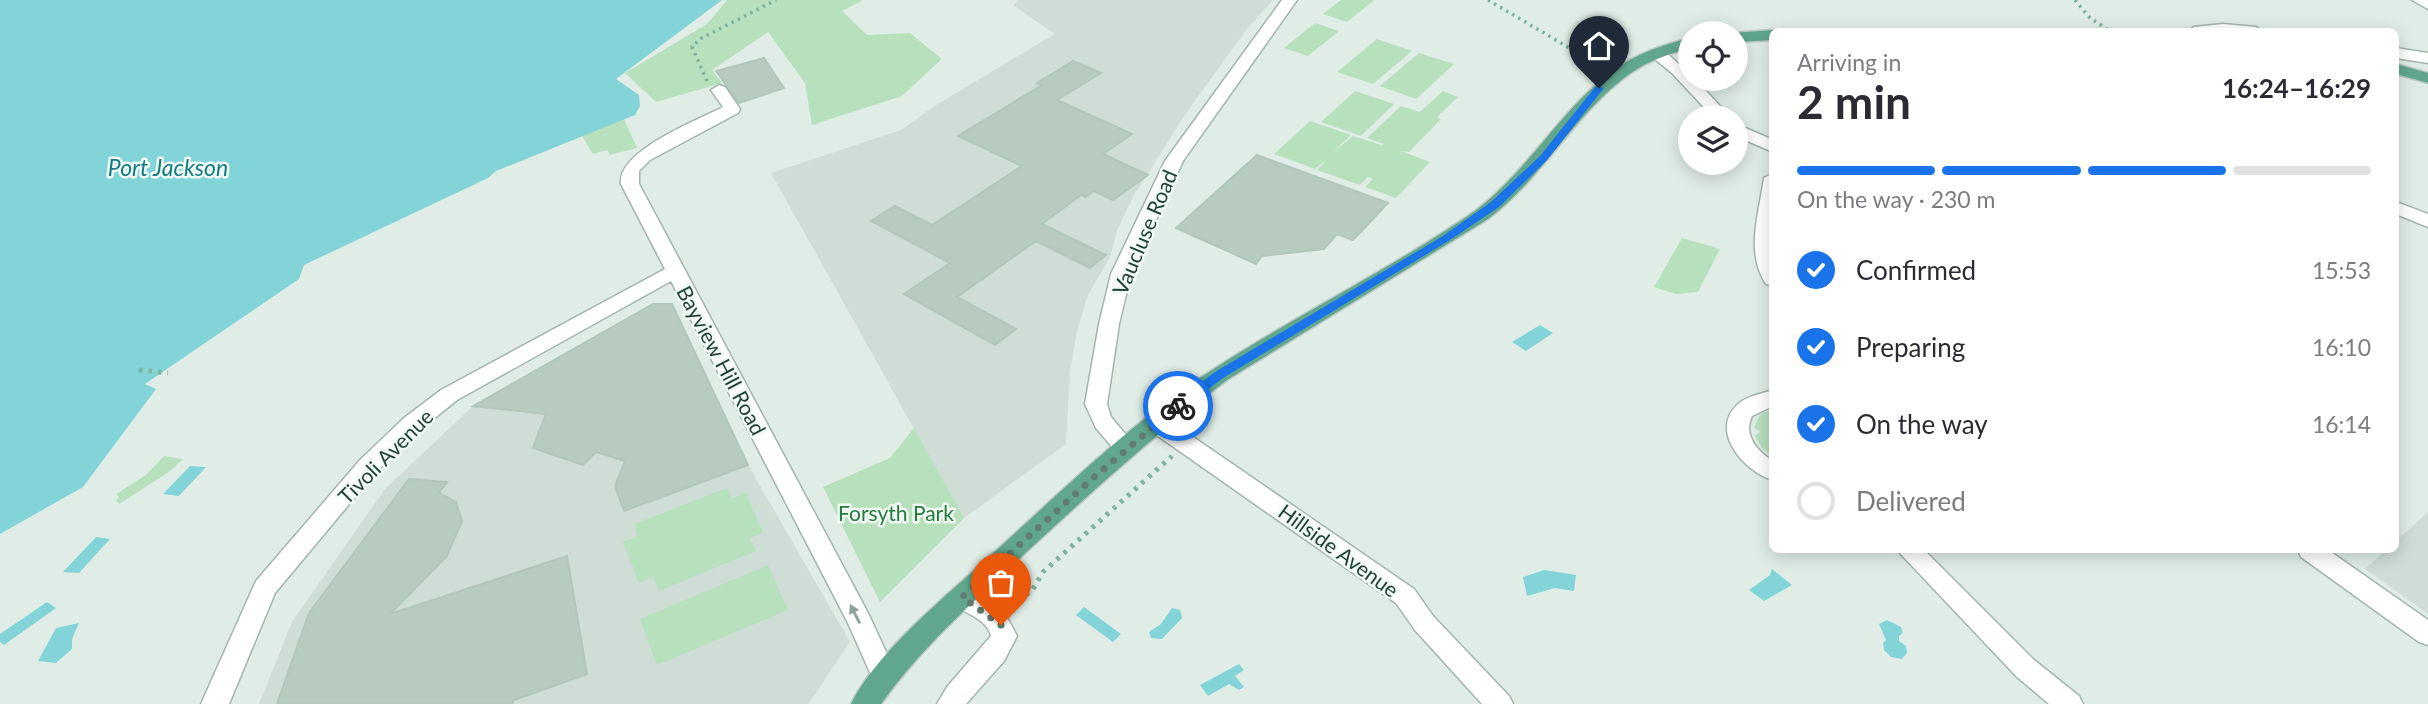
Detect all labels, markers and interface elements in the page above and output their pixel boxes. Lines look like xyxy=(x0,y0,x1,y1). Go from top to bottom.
pin xyxy=(1569,16,1629,88)
map controls xyxy=(1678,21,1748,175)
button: locate xyxy=(1678,21,1748,91)
icon: home xyxy=(1580,27,1618,65)
text: Arriving in xyxy=(1797,48,1901,76)
text: 16:24–16:29 xyxy=(2222,72,2371,104)
text: 2 min xyxy=(1797,74,1911,129)
button: layers xyxy=(1678,105,1748,175)
water label: Port Jackson xyxy=(108,153,228,181)
street label: Vaucluse Road xyxy=(1106,166,1182,298)
text: On the way · 230 m xyxy=(1797,185,1996,213)
icon: check xyxy=(1797,251,1835,289)
text: Confirmed xyxy=(1856,254,1976,286)
text: 15:53 xyxy=(2312,256,2371,284)
street label: Bayview Hill Road xyxy=(672,281,772,439)
icon: check xyxy=(1797,328,1835,366)
text: Preparing xyxy=(1856,331,1965,363)
text: 16:10 xyxy=(2312,333,2371,361)
courier xyxy=(1143,371,1213,441)
icon: bike xyxy=(1159,387,1197,425)
street label: Tivoli Avenue xyxy=(332,403,438,509)
icon: check xyxy=(1797,405,1835,443)
text: On the way xyxy=(1856,408,1988,440)
text: 16:14 xyxy=(2312,410,2371,438)
text: Delivered xyxy=(1856,485,1966,517)
street label: Hillside Avenue xyxy=(1274,498,1404,602)
park label: Forsyth Park xyxy=(838,500,954,525)
pin xyxy=(971,553,1031,625)
icon: bag xyxy=(982,564,1020,602)
one-way arrow xyxy=(850,604,861,624)

